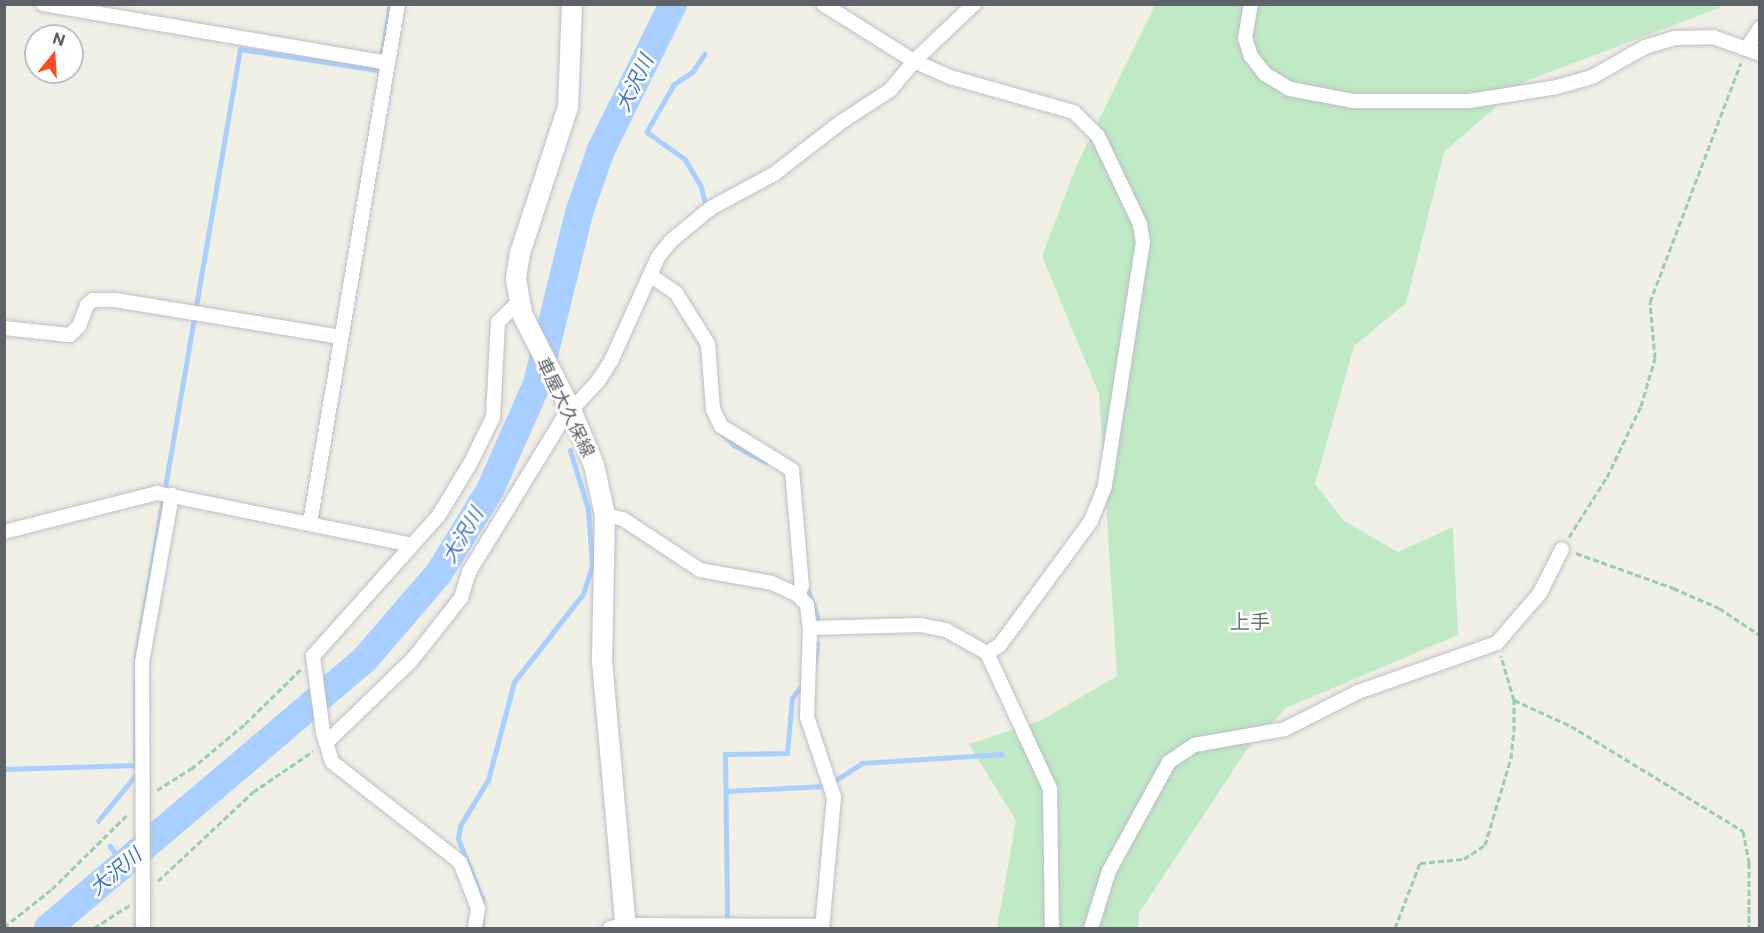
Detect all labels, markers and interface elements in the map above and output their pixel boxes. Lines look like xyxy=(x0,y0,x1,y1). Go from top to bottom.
north arrow xyxy=(24,24,84,84)
text: N xyxy=(50,27,68,49)
water label: 大沢川 xyxy=(610,51,658,115)
street label: 車屋大久保線 xyxy=(533,354,599,460)
water label: 大沢川 xyxy=(436,503,488,567)
district label: 上手 xyxy=(1230,609,1270,633)
water label: 大沢川 xyxy=(84,843,146,899)

